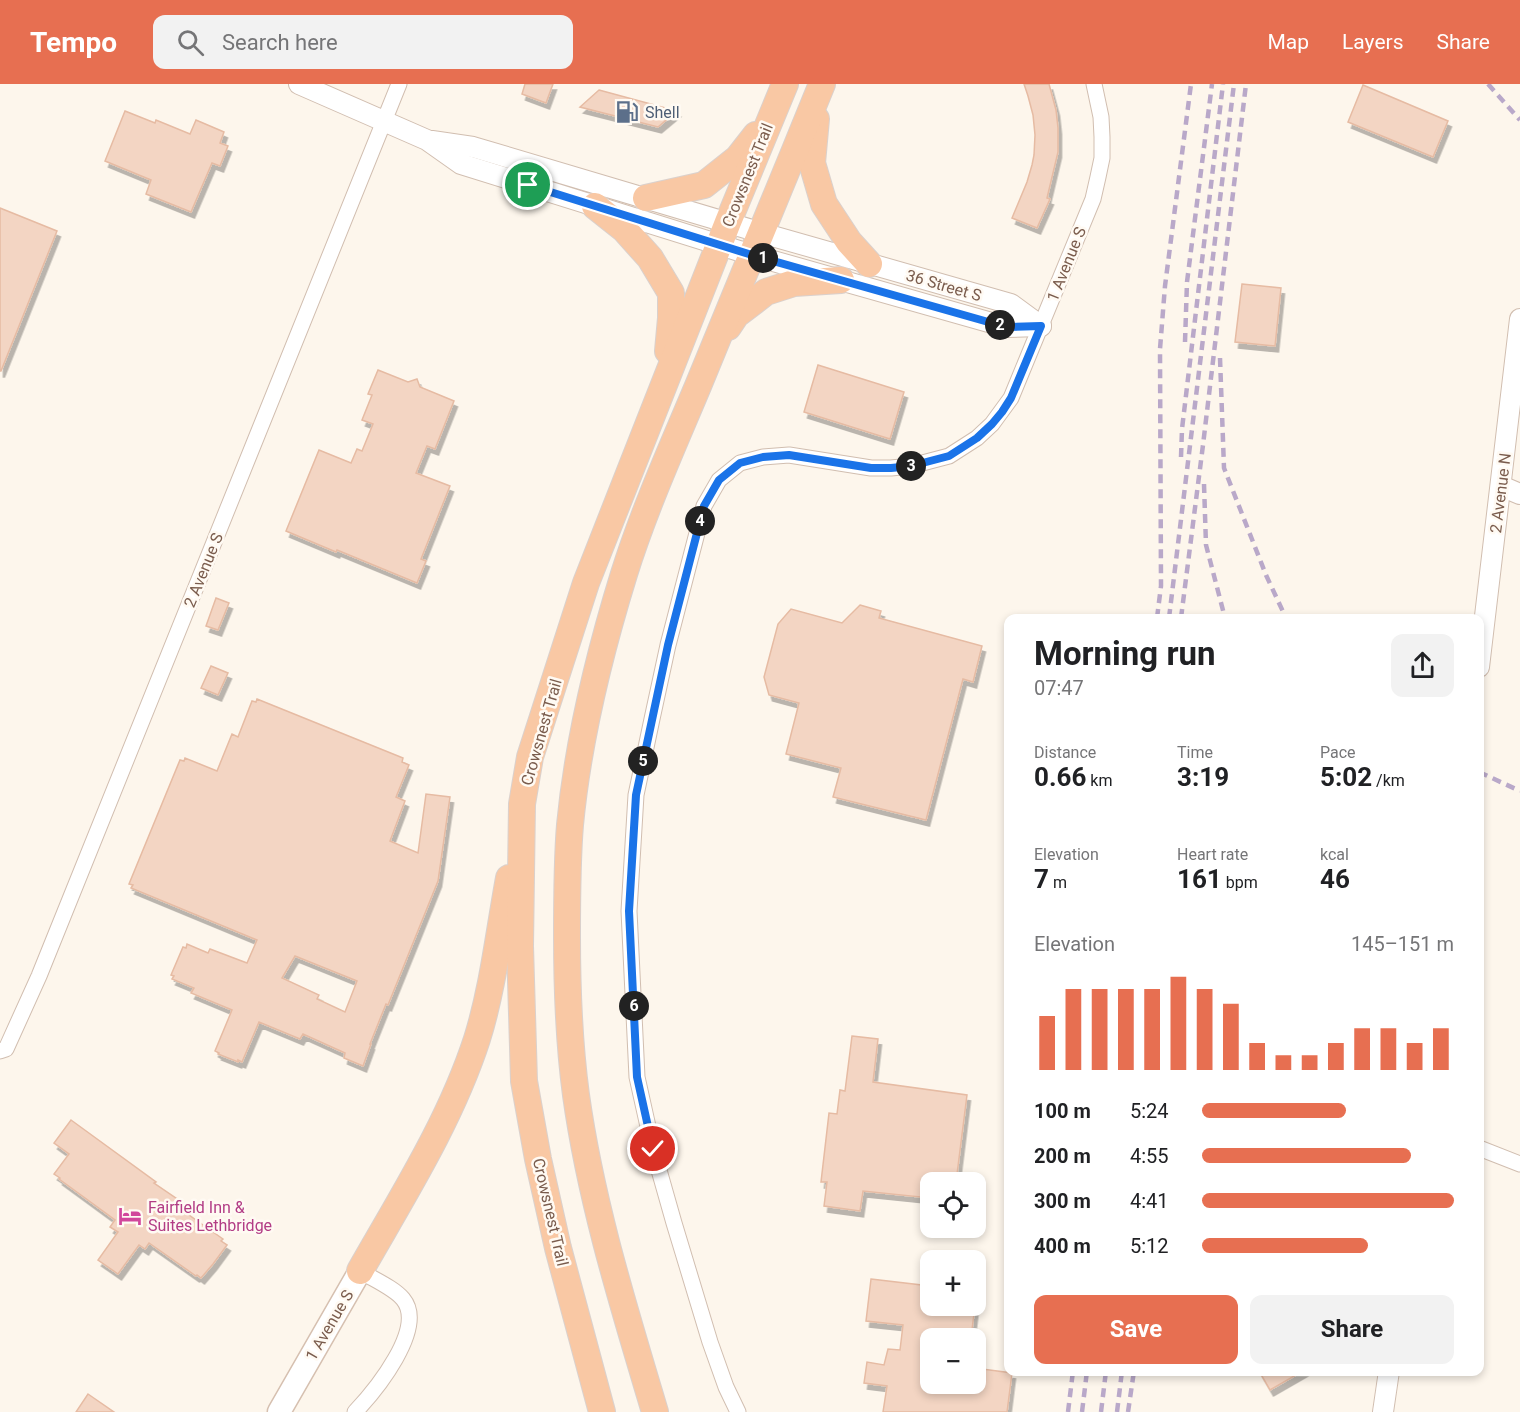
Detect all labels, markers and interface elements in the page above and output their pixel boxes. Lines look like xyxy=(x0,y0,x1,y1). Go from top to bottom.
search box xyxy=(153,15,573,69)
text: Tempo xyxy=(30,26,117,59)
icon: search xyxy=(174,26,207,59)
text: Search here xyxy=(222,30,338,55)
text: Map xyxy=(1267,30,1309,54)
text: Layers xyxy=(1342,30,1403,54)
text: Share xyxy=(1436,30,1490,54)
fuel station icon: Shell xyxy=(614,99,640,125)
place label: Shell xyxy=(645,103,680,122)
street label: Crowsnest Trail xyxy=(718,121,777,230)
pin xyxy=(502,159,553,210)
icon: arrive xyxy=(511,168,544,201)
street label: 1 Avenue S xyxy=(1043,224,1090,304)
pin: 1 xyxy=(748,243,778,273)
text: 1 xyxy=(758,248,768,267)
street label: 36 Street S xyxy=(904,266,984,305)
pin: 2 xyxy=(985,310,1015,340)
text: 2 xyxy=(995,315,1005,334)
pin: 3 xyxy=(896,451,926,481)
street label: 2 Avenue N xyxy=(1486,452,1515,534)
text: 3 xyxy=(906,456,916,475)
pin: 4 xyxy=(685,506,715,536)
text: 4 xyxy=(695,511,705,530)
street label: 2 Avenue S xyxy=(180,530,227,610)
text: Morning run xyxy=(1034,634,1215,673)
button: share xyxy=(1391,634,1454,697)
text: 07:47 xyxy=(1034,676,1084,700)
street label: Crowsnest Trail xyxy=(517,677,566,788)
text: Distance xyxy=(1034,743,1096,762)
text: Time xyxy=(1177,743,1213,762)
text: Pace xyxy=(1320,743,1356,762)
pin: 5 xyxy=(628,746,658,776)
text: 5 xyxy=(638,751,648,770)
text: 0.66 xyxy=(1034,762,1086,792)
text: 3:19 xyxy=(1177,762,1229,792)
text: 5:02 xyxy=(1320,762,1372,792)
text: km xyxy=(1086,771,1112,790)
text: /km xyxy=(1372,771,1405,790)
text: Elevation xyxy=(1034,845,1099,864)
text: Heart rate xyxy=(1177,845,1248,864)
text: kcal xyxy=(1320,845,1349,864)
text: 7 xyxy=(1034,864,1049,894)
text: 161 xyxy=(1177,864,1222,894)
text: 46 xyxy=(1320,864,1350,894)
text: m xyxy=(1049,873,1067,892)
text: bpm xyxy=(1222,873,1258,892)
text: Elevation xyxy=(1034,932,1115,956)
text: 145–151 m xyxy=(1351,932,1454,956)
pin: 6 xyxy=(619,991,649,1021)
text: 6 xyxy=(629,996,639,1015)
text: 100 m xyxy=(1034,1099,1091,1123)
text: 5:24 xyxy=(1130,1099,1169,1123)
pin xyxy=(627,1123,678,1174)
icon: check xyxy=(636,1132,669,1165)
text: 200 m xyxy=(1034,1144,1091,1168)
text: 4:55 xyxy=(1130,1144,1169,1168)
street label: Crowsnest Trail xyxy=(529,1156,572,1268)
map controls xyxy=(920,1172,986,1394)
button: locate xyxy=(920,1172,986,1238)
text: 300 m xyxy=(1034,1189,1091,1213)
text: 4:41 xyxy=(1130,1189,1169,1213)
place label: Fairfield Inn & Suites Lethbridge xyxy=(148,1198,272,1235)
hotel icon: Fairfield Inn & Suites Lethbridge xyxy=(117,1203,143,1229)
text: 400 m xyxy=(1034,1234,1091,1258)
text: 5:12 xyxy=(1130,1234,1169,1258)
button: + xyxy=(920,1250,986,1316)
street label: 1 Avenue S xyxy=(302,1286,357,1364)
button: Save xyxy=(1034,1295,1238,1364)
button: Share xyxy=(1250,1295,1454,1364)
button: − xyxy=(920,1328,986,1394)

